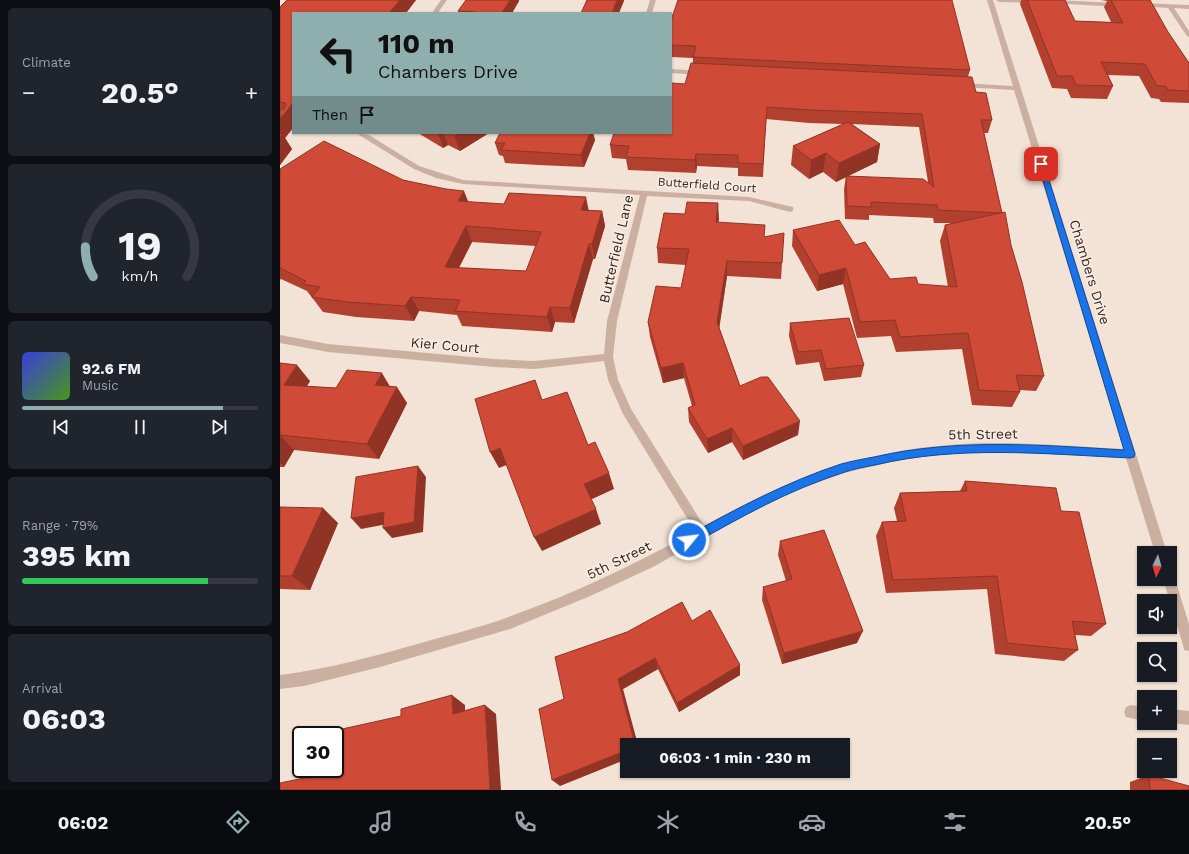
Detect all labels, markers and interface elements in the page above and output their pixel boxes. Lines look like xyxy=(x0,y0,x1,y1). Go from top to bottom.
text: 110 m xyxy=(378,27,455,60)
icon: left xyxy=(312,28,364,80)
text: Climate xyxy=(22,55,71,70)
text: Chambers Drive xyxy=(378,61,518,82)
text: 20.5° xyxy=(101,75,179,110)
text: − xyxy=(22,80,35,105)
text: + xyxy=(245,80,258,105)
icon: arrive xyxy=(356,104,378,126)
text: Then xyxy=(312,106,348,124)
pin xyxy=(1024,147,1058,181)
icon: arrive xyxy=(1030,153,1052,175)
street label: Butterfield Court xyxy=(657,175,757,195)
street label: Butterfield Lane xyxy=(596,193,636,305)
street label: Chambers Drive xyxy=(1066,218,1114,326)
text: 19 xyxy=(118,220,162,269)
text: km/h xyxy=(122,267,158,283)
street label: Kier Court xyxy=(410,334,480,356)
text: 92.6 FM xyxy=(82,360,141,378)
text: Music xyxy=(82,378,119,393)
icon: previous xyxy=(50,416,72,438)
icon: pause xyxy=(129,416,151,438)
icon: next xyxy=(208,416,230,438)
street label: 5th Street xyxy=(948,425,1018,443)
text: Range · 79% xyxy=(22,518,98,533)
position arrow xyxy=(668,519,710,561)
street label: 5th Street xyxy=(584,537,654,582)
text: 395 km xyxy=(22,538,131,573)
north arrow xyxy=(1137,546,1177,586)
map controls xyxy=(1137,546,1177,778)
button: sound xyxy=(1137,594,1177,634)
button: search xyxy=(1137,642,1177,682)
text: Arrival xyxy=(22,681,63,696)
button: + xyxy=(1137,690,1177,730)
text: 06:03 xyxy=(22,701,106,736)
speed limit sign: 30 xyxy=(292,726,344,778)
button: − xyxy=(1137,738,1177,778)
text: 06:03 · 1 min · 230 m xyxy=(659,749,811,767)
icon: directions xyxy=(224,808,252,836)
icon: music xyxy=(367,808,395,836)
icon: phone xyxy=(511,808,539,836)
icon: climate xyxy=(654,808,682,836)
icon: car xyxy=(798,808,826,836)
icon: filters xyxy=(941,808,969,836)
text: 06:02 xyxy=(58,812,108,833)
text: 20.5° xyxy=(1084,812,1131,833)

